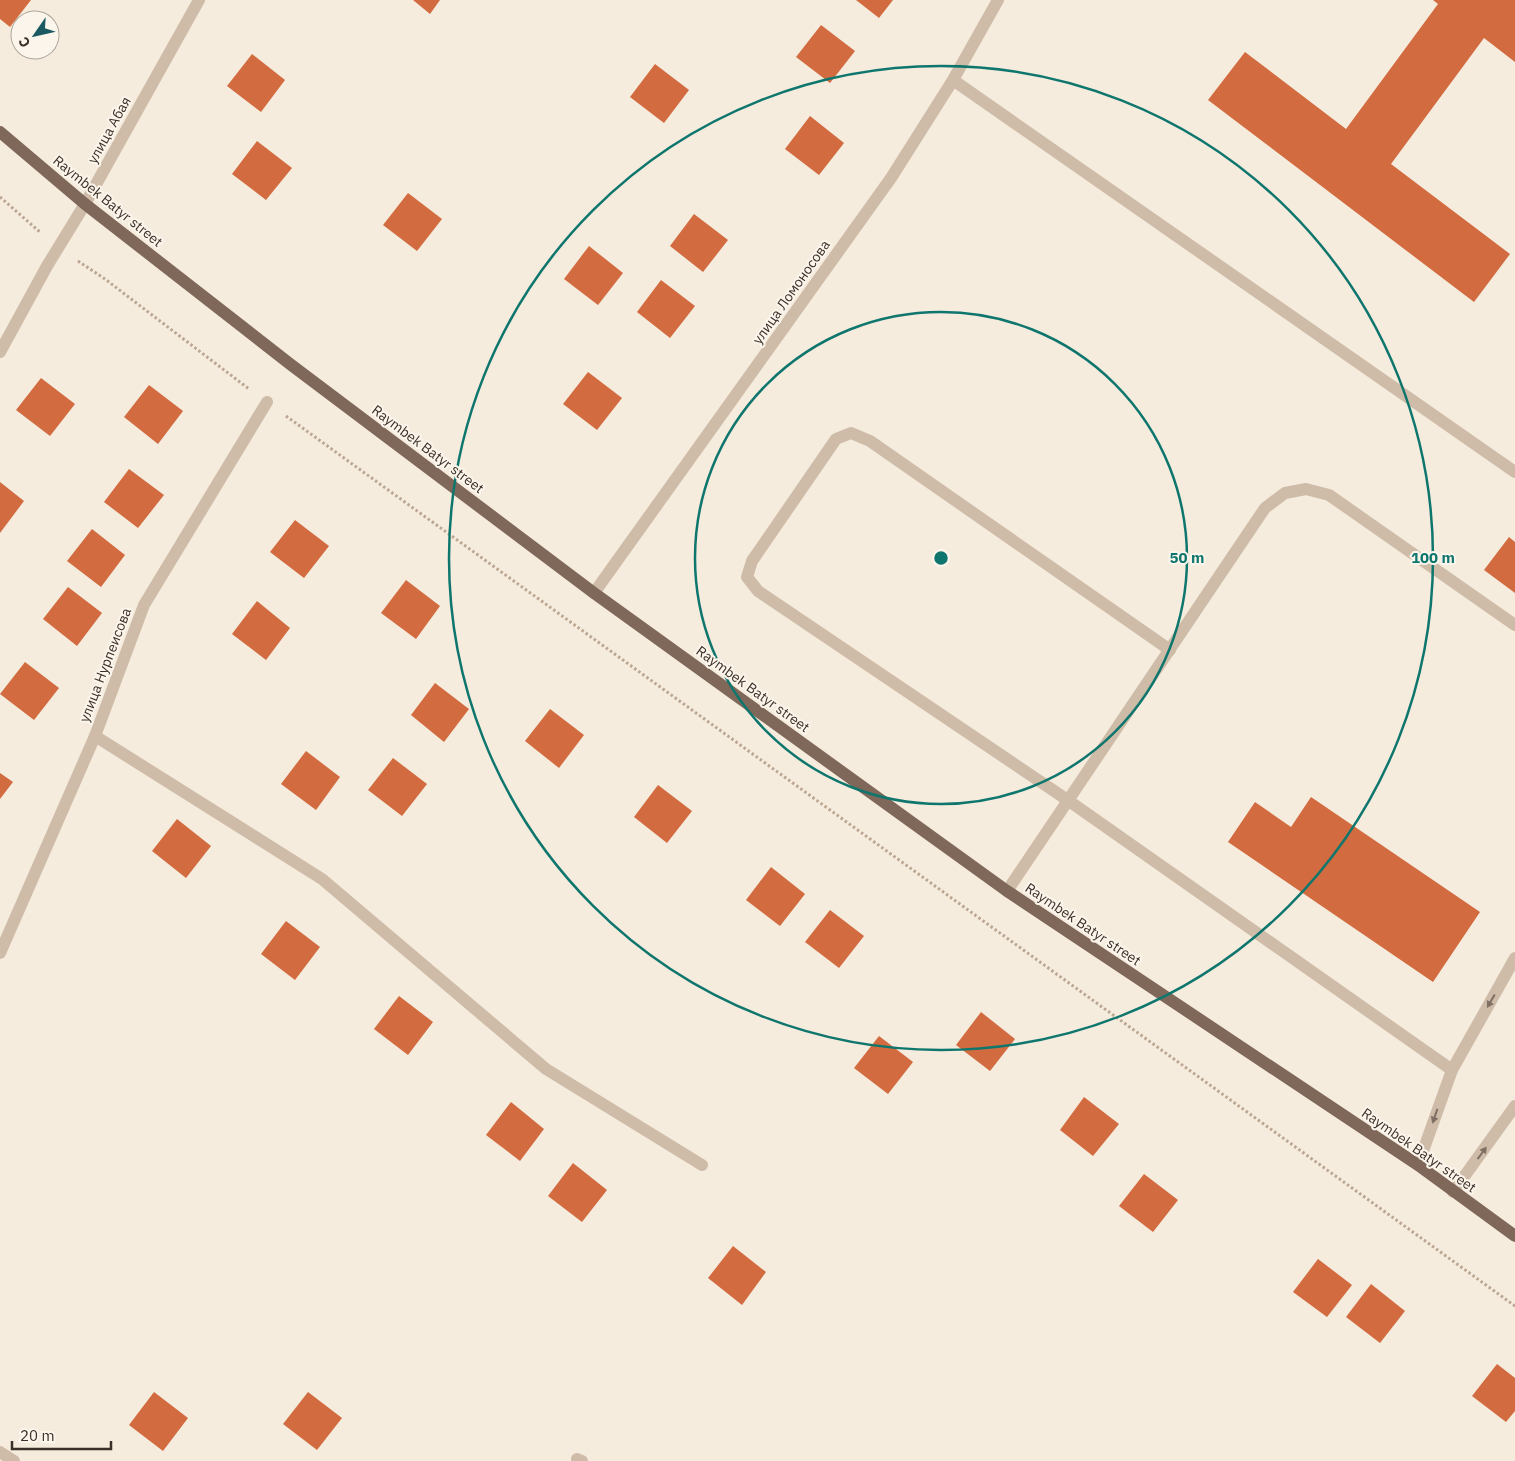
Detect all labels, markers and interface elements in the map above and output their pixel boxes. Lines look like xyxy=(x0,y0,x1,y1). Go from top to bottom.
north arrow xyxy=(10,10,60,60)
text: С xyxy=(14,33,34,51)
street label: улица Абая xyxy=(83,93,135,167)
street label: Raymbek Batyr street xyxy=(50,151,167,251)
street label: улица Ломоносова xyxy=(748,236,834,348)
street label: Raymbek Batyr street xyxy=(368,401,488,497)
text: 50 m xyxy=(1170,548,1204,567)
text: 100 m xyxy=(1411,548,1455,567)
centre of rings xyxy=(932,549,950,567)
street label: улица Нурпеисова xyxy=(75,605,135,725)
street label: Raymbek Batyr street xyxy=(693,642,813,736)
street label: Raymbek Batyr street xyxy=(1022,879,1144,969)
one-way arrow xyxy=(1487,993,1495,1008)
street label: Raymbek Batyr street xyxy=(1358,1104,1480,1196)
one-way arrow xyxy=(1431,1108,1439,1123)
one-way arrow xyxy=(1477,1146,1487,1160)
scale bar xyxy=(12,1418,111,1450)
text: 20 m xyxy=(20,1426,55,1445)

